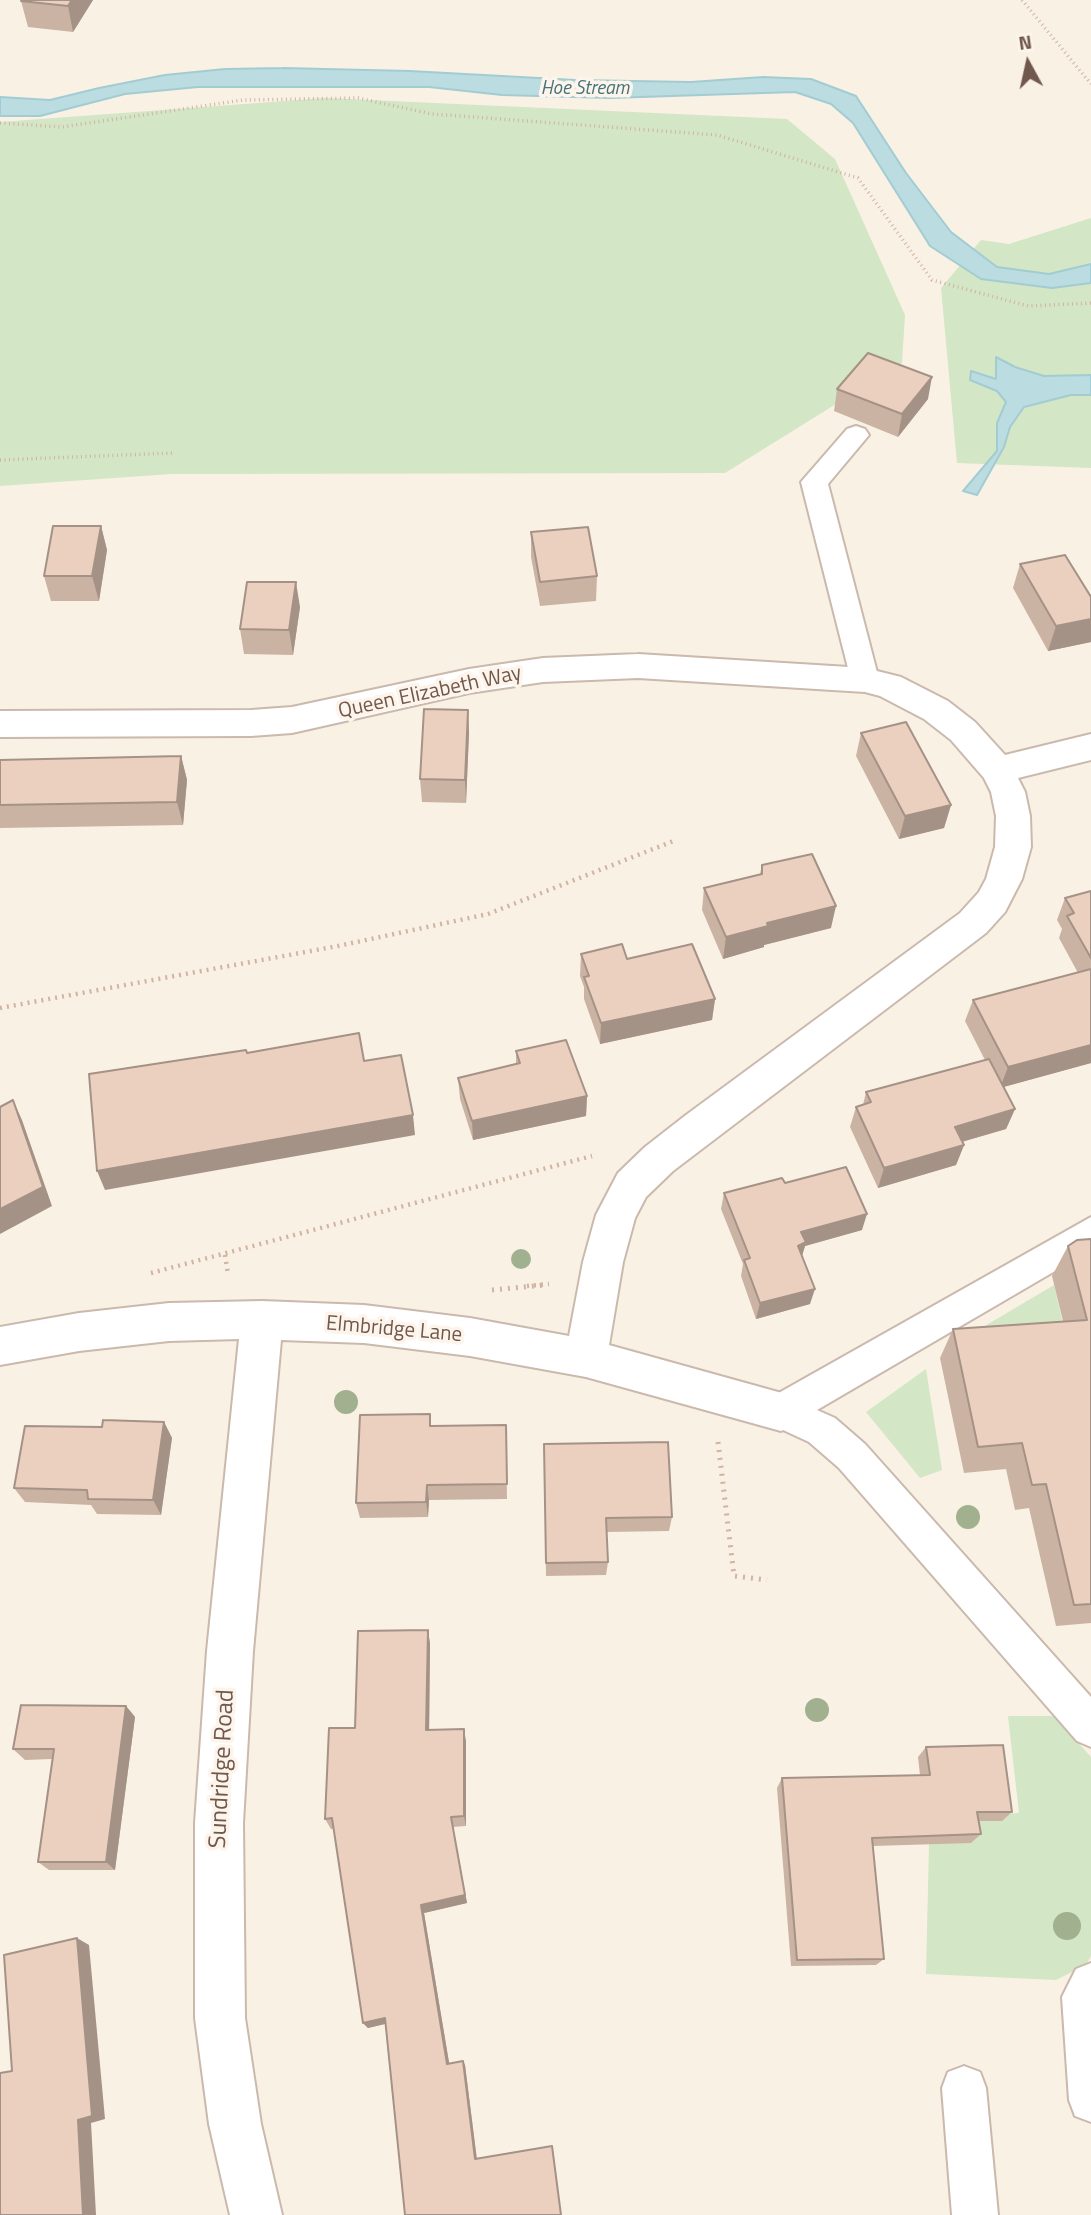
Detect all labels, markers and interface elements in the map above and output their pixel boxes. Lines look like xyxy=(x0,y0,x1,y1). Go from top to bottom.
text: N xyxy=(1016,26,1034,57)
north arrow xyxy=(993,28,1063,98)
water label: Hoe Stream xyxy=(541,78,629,100)
street label: Queen Elizabeth Way xyxy=(336,661,524,725)
street label: Elmbridge Lane xyxy=(325,1311,463,1349)
street label: Sundridge Road xyxy=(204,1689,242,1849)

